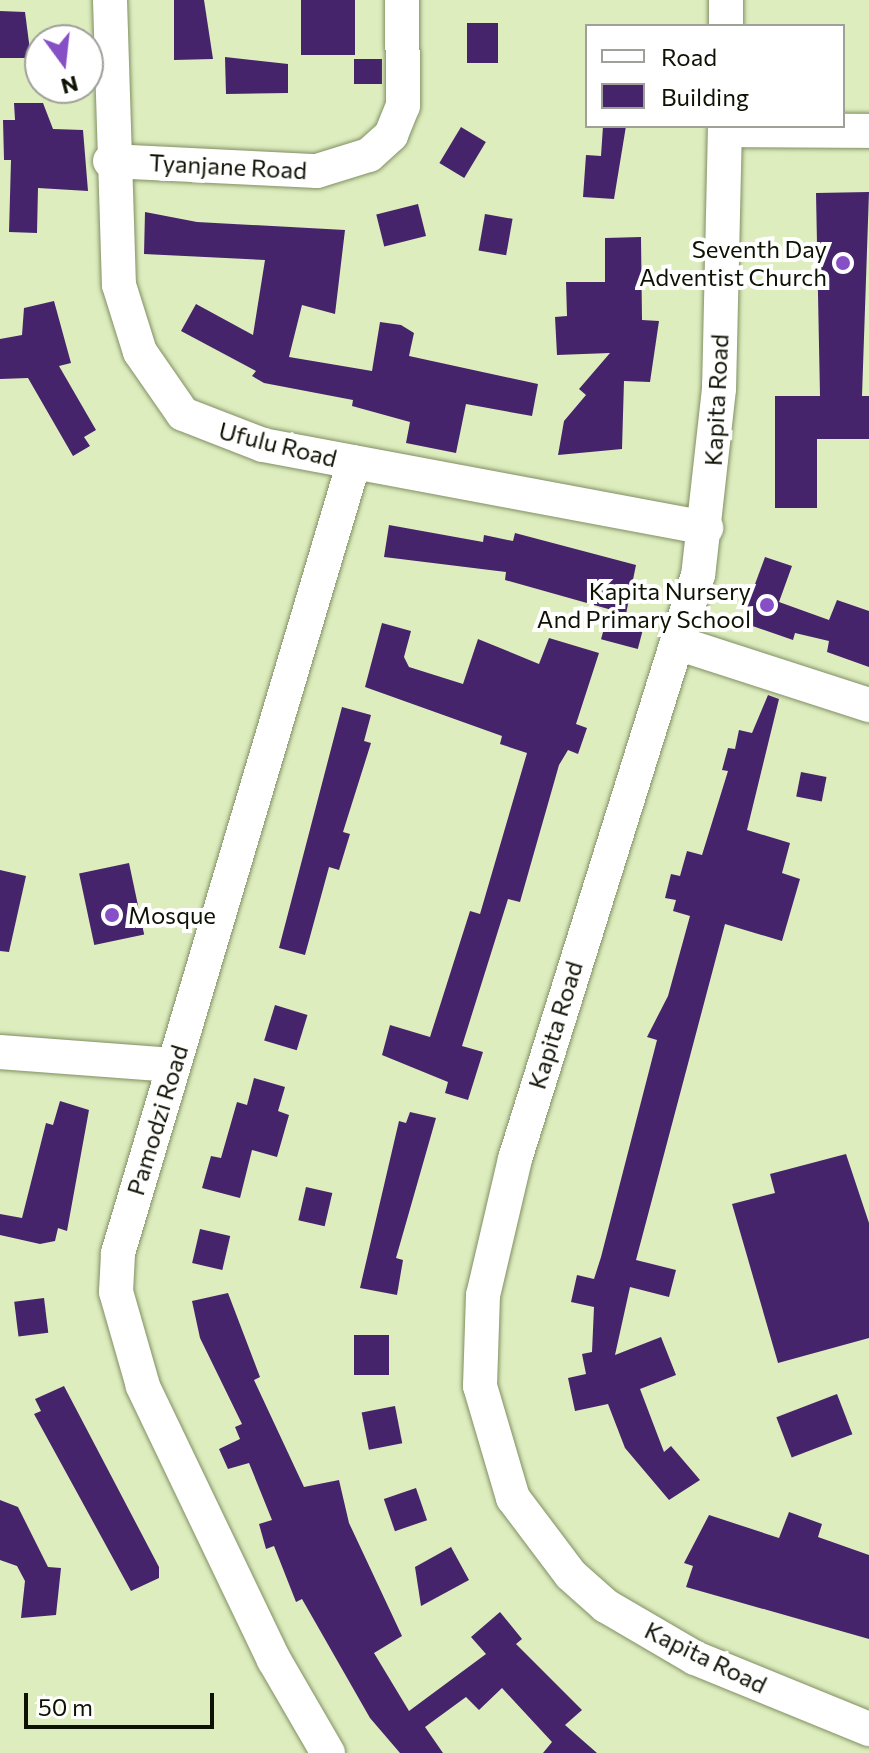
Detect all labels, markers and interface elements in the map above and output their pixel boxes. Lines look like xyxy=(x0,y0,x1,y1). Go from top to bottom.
north arrow xyxy=(24,24,104,104)
legend xyxy=(585,24,845,128)
text: Road xyxy=(661,42,717,71)
text: N xyxy=(58,71,81,101)
text: Building xyxy=(661,82,749,111)
street label: Tyanjane Road xyxy=(148,147,308,185)
place label: Seventh Day Adventist Church xyxy=(639,235,827,291)
marker: Seventh Day Adventist Church xyxy=(834,254,852,272)
street label: Kapita Road xyxy=(698,333,734,467)
street label: Ufulu Road xyxy=(216,415,340,473)
place label: Kapita Nursery And Primary School xyxy=(537,577,751,633)
marker: Kapita Nursery And Primary School xyxy=(758,596,776,614)
place label: Mosque xyxy=(128,901,216,929)
marker: Mosque xyxy=(103,906,121,924)
street label: Kapita Road xyxy=(522,958,588,1092)
street label: Pamodzi Road xyxy=(120,1041,194,1199)
street label: Kapita Road xyxy=(640,1615,772,1699)
scale bar xyxy=(28,1677,218,1727)
text: 50 m xyxy=(38,1692,93,1721)

